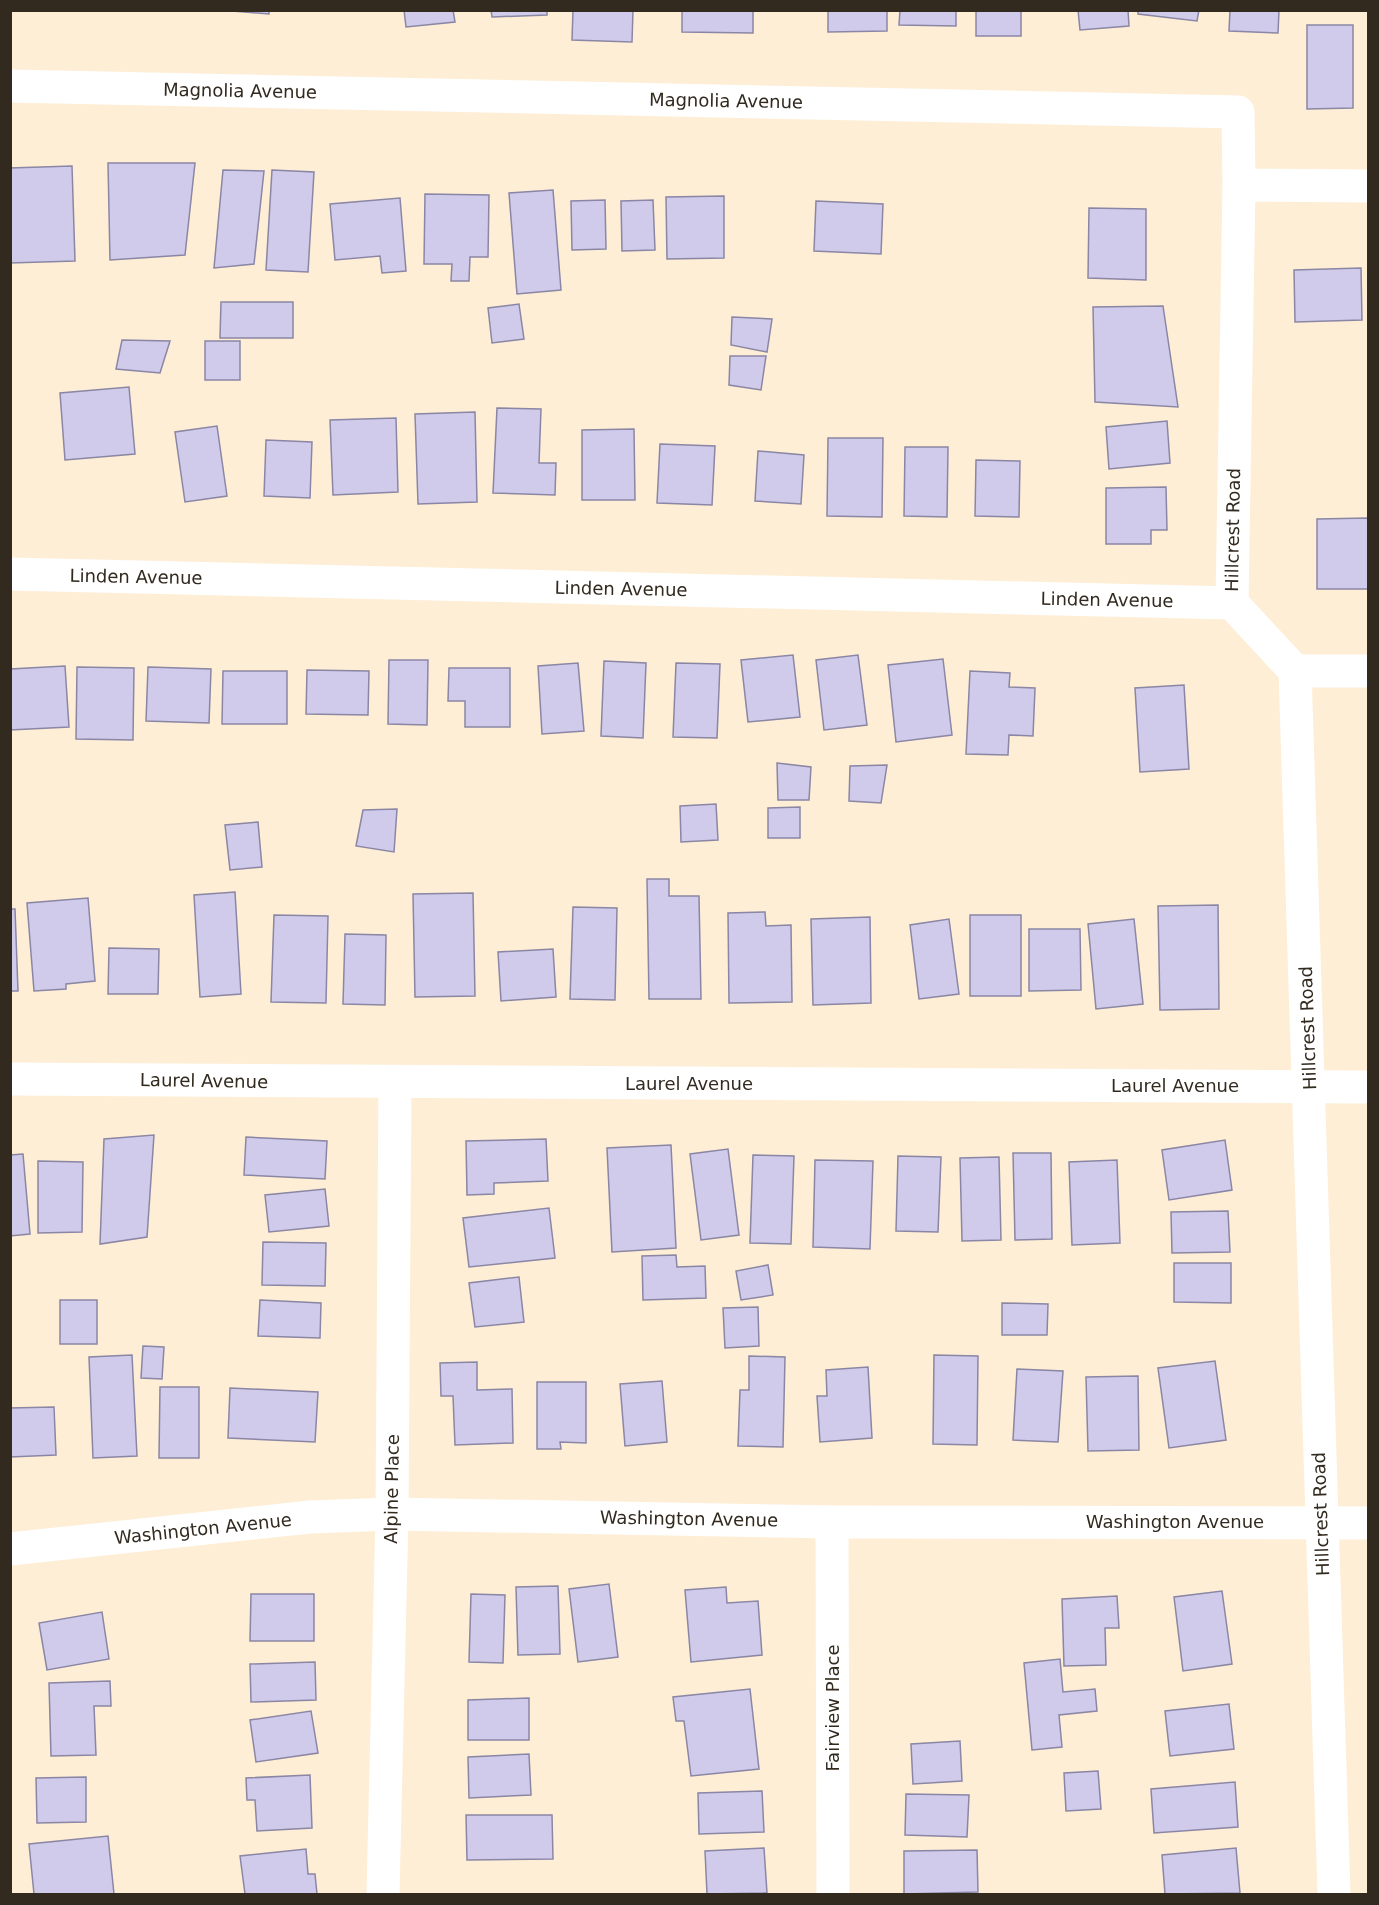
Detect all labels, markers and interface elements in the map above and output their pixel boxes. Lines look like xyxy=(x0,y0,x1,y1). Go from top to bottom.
street label: Magnolia Avenue xyxy=(163,79,317,102)
street label: Magnolia Avenue xyxy=(649,89,803,112)
street label: Hillcrest Road xyxy=(1221,468,1244,592)
street label: Linden Avenue xyxy=(69,565,203,588)
street label: Linden Avenue xyxy=(554,577,688,600)
street label: Linden Avenue xyxy=(1040,588,1174,611)
street label: Hillcrest Road xyxy=(1295,966,1320,1090)
street label: Laurel Avenue xyxy=(140,1069,268,1092)
street label: Laurel Avenue xyxy=(625,1073,753,1094)
street label: Laurel Avenue xyxy=(1111,1075,1239,1096)
street label: Alpine Place xyxy=(380,1434,403,1544)
street label: Hillcrest Road xyxy=(1308,1452,1333,1576)
street label: Washington Avenue xyxy=(600,1506,778,1531)
street label: Washington Avenue xyxy=(113,1509,293,1548)
street label: Washington Avenue xyxy=(1086,1511,1264,1532)
street label: Fairview Place xyxy=(822,1644,843,1772)

